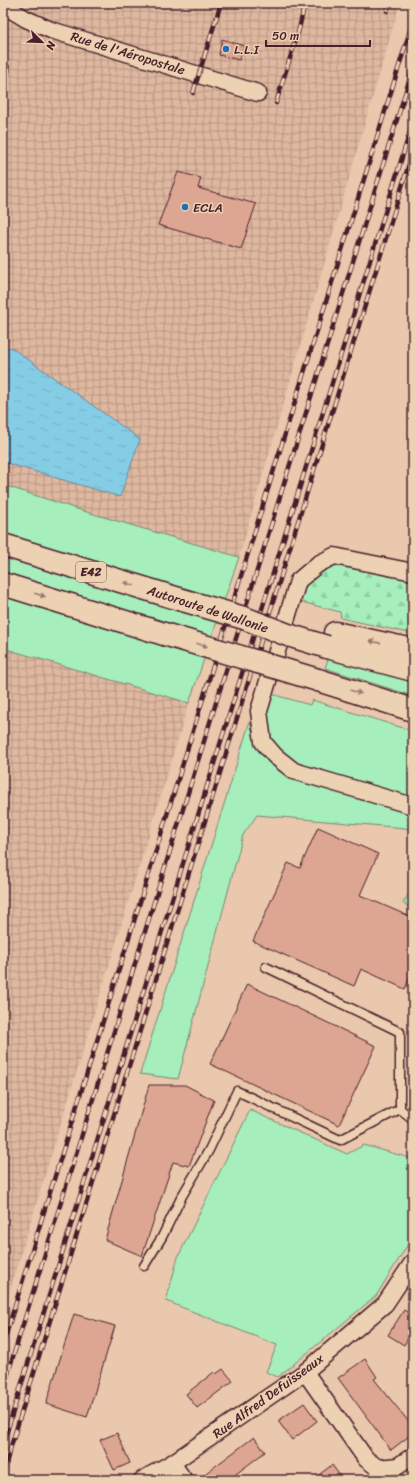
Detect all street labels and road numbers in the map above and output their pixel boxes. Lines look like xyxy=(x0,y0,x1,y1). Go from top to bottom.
street label: Rue de l'Aéropostale xyxy=(68,25,188,81)
road number: E42 xyxy=(76,562,106,582)
street label: Autoroute de Wallonie xyxy=(144,578,272,640)
street label: Rue Alfred Defuisseaux xyxy=(207,1347,329,1445)

